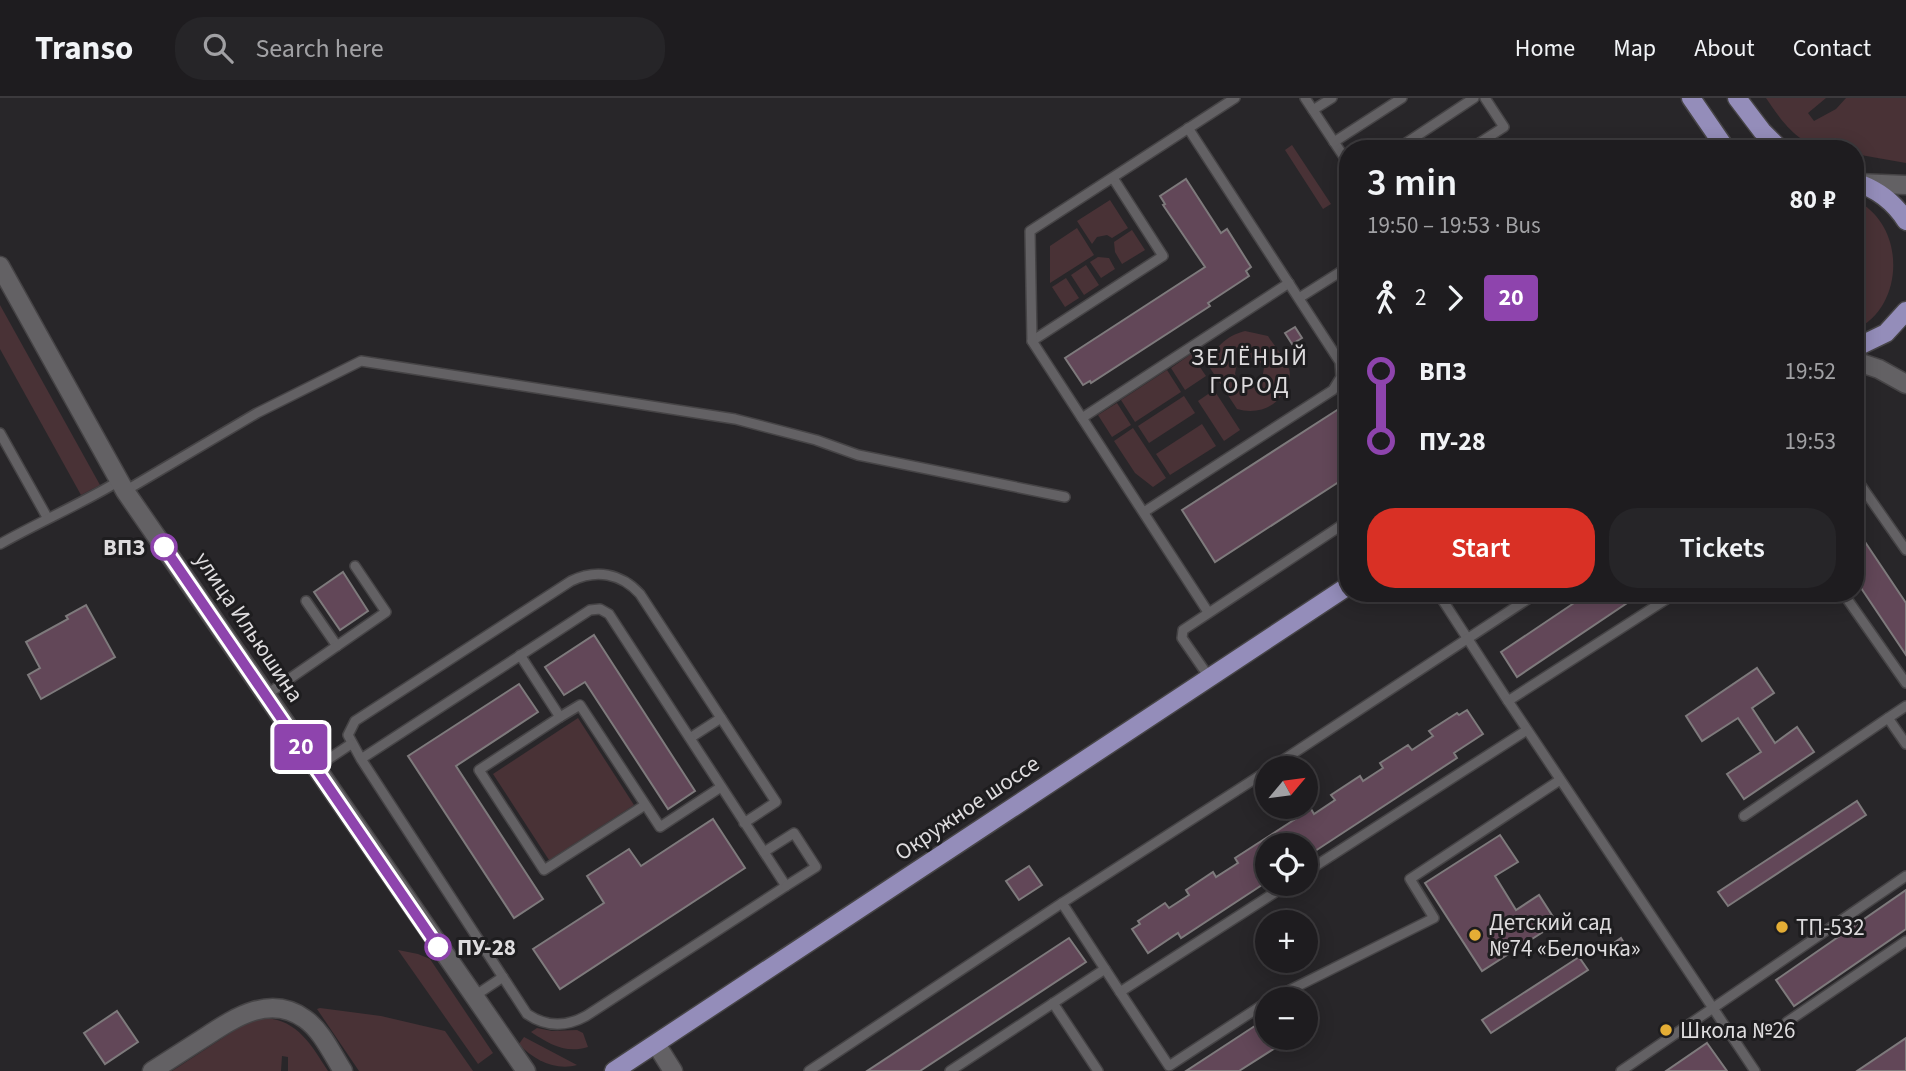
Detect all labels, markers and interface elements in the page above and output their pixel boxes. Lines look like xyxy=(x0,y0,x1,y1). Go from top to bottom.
search box xyxy=(175,17,665,80)
text: Transo xyxy=(35,25,133,72)
icon: search xyxy=(199,29,237,67)
text: Search here xyxy=(255,30,384,67)
text: Home xyxy=(1515,31,1575,66)
text: Map xyxy=(1613,31,1656,66)
text: About xyxy=(1694,31,1755,66)
text: Contact xyxy=(1793,31,1871,66)
text: 3 min xyxy=(1367,156,1457,210)
text: 80 ₽ xyxy=(1790,181,1836,218)
text: 19:50 – 19:53 · Bus xyxy=(1367,209,1541,242)
icon: walk xyxy=(1367,279,1405,317)
icon: forward xyxy=(1436,279,1474,317)
text: 20 xyxy=(1498,280,1524,315)
text: 2 xyxy=(1415,281,1426,314)
district label: ЗЕЛЁНЫЙ ГОРОД xyxy=(1191,340,1309,403)
text: ВПЗ xyxy=(1419,353,1466,390)
text: 19:52 xyxy=(1785,355,1836,388)
text: ПУ-28 xyxy=(1419,423,1486,460)
text: 19:53 xyxy=(1785,425,1836,458)
button: Start xyxy=(1367,508,1595,588)
button: Tickets xyxy=(1609,508,1836,588)
place label: ВПЗ xyxy=(103,531,145,564)
marker: ВПЗ xyxy=(151,534,177,560)
street label: улица Ильюшина xyxy=(186,545,312,709)
line badge: 20 xyxy=(270,724,332,770)
text: 20 xyxy=(288,729,314,764)
street label: Окружное шоссе xyxy=(888,747,1046,869)
north arrow xyxy=(1255,756,1318,819)
map controls xyxy=(1255,756,1318,1050)
button: locate xyxy=(1255,833,1318,896)
place label: Детский сад №74 «Белочка» xyxy=(1489,906,1641,965)
button: + xyxy=(1255,910,1318,973)
place label: ТП-532 xyxy=(1796,911,1865,944)
marker: ТП-532 xyxy=(1774,919,1790,935)
marker: Детский сад №74 «Белочка» xyxy=(1467,927,1483,943)
place label: ПУ-28 xyxy=(457,931,516,964)
marker: ПУ-28 xyxy=(425,934,451,960)
button: − xyxy=(1255,987,1318,1050)
place label: Школа №26 xyxy=(1680,1014,1795,1047)
marker: Школа №26 xyxy=(1658,1022,1674,1038)

